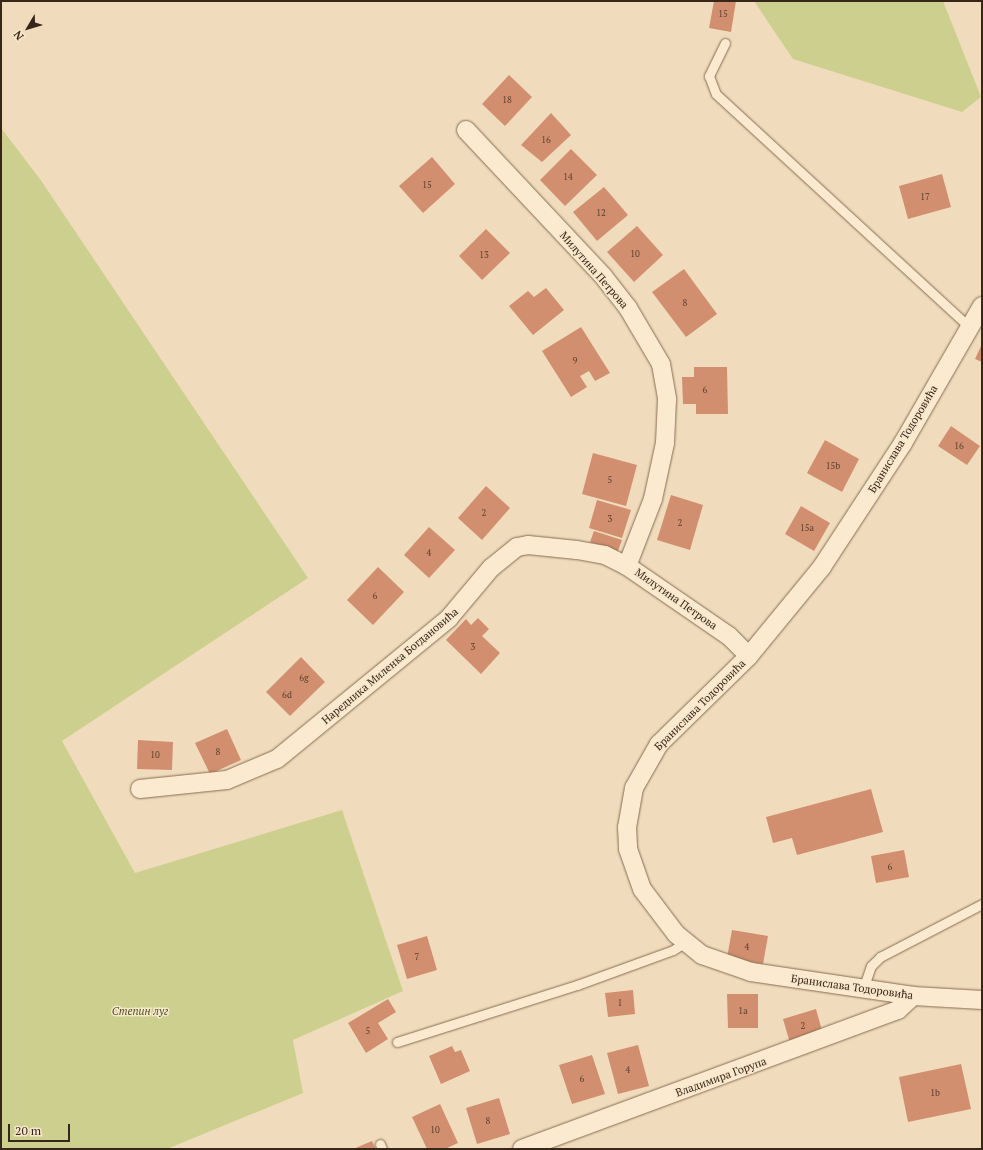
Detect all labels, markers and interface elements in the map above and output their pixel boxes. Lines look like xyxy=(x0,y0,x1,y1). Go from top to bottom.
north arrow xyxy=(8,8,48,48)
house number: 15 xyxy=(718,9,728,19)
text: N xyxy=(10,28,27,43)
house number: 18 xyxy=(502,95,512,105)
house number: 16 xyxy=(541,135,551,145)
house number: 14 xyxy=(563,172,573,182)
house number: 15 xyxy=(422,180,432,190)
house number: 17 xyxy=(920,192,930,202)
house number: 12 xyxy=(596,208,606,218)
street label: Милутина Петрова xyxy=(557,229,631,311)
house number: 10 xyxy=(630,249,640,259)
house number: 13 xyxy=(479,250,489,260)
house number: 8 xyxy=(683,298,687,308)
house number: 9 xyxy=(573,356,577,366)
street label: Бранислава Тодоровића xyxy=(866,383,940,495)
house number: 6 xyxy=(703,385,707,395)
house number: 16 xyxy=(954,441,964,451)
house number: 15b xyxy=(826,461,840,471)
house number: 5 xyxy=(608,475,612,485)
house number: 2 xyxy=(482,508,486,518)
house number: 3 xyxy=(608,514,612,524)
house number: 2 xyxy=(678,518,682,528)
house number: 15a xyxy=(800,523,814,533)
house number: 4 xyxy=(427,548,431,558)
street label: Милутина Петрова xyxy=(632,566,720,632)
house number: 6 xyxy=(373,591,377,601)
street label: Наредника Миленка Богдановића xyxy=(319,605,461,727)
house number: 3 xyxy=(471,642,475,652)
street label: Бранислава Тодоровића xyxy=(652,657,748,753)
house number: 6g xyxy=(299,673,309,683)
house number: 6d xyxy=(282,690,292,700)
house number: 8 xyxy=(216,747,220,757)
house number: 10 xyxy=(150,750,160,760)
house number: 6 xyxy=(888,862,892,872)
house number: 4 xyxy=(745,942,749,952)
house number: 7 xyxy=(415,952,419,962)
street label: Бранислава Тодоровића xyxy=(790,972,914,1002)
house number: 1 xyxy=(618,998,622,1008)
park label: Степин луг xyxy=(112,1004,168,1018)
house number: 1a xyxy=(738,1006,748,1016)
house number: 2 xyxy=(801,1021,805,1031)
house number: 5 xyxy=(366,1026,370,1036)
street label: Владимира Горупа xyxy=(674,1054,768,1100)
house number: 4 xyxy=(626,1065,630,1075)
house number: 6 xyxy=(580,1074,584,1084)
house number: 1b xyxy=(930,1088,940,1098)
scale bar xyxy=(10,1116,72,1142)
house number: 8 xyxy=(486,1116,490,1126)
text: 20 m xyxy=(15,1123,41,1138)
house number: 10 xyxy=(430,1125,440,1135)

